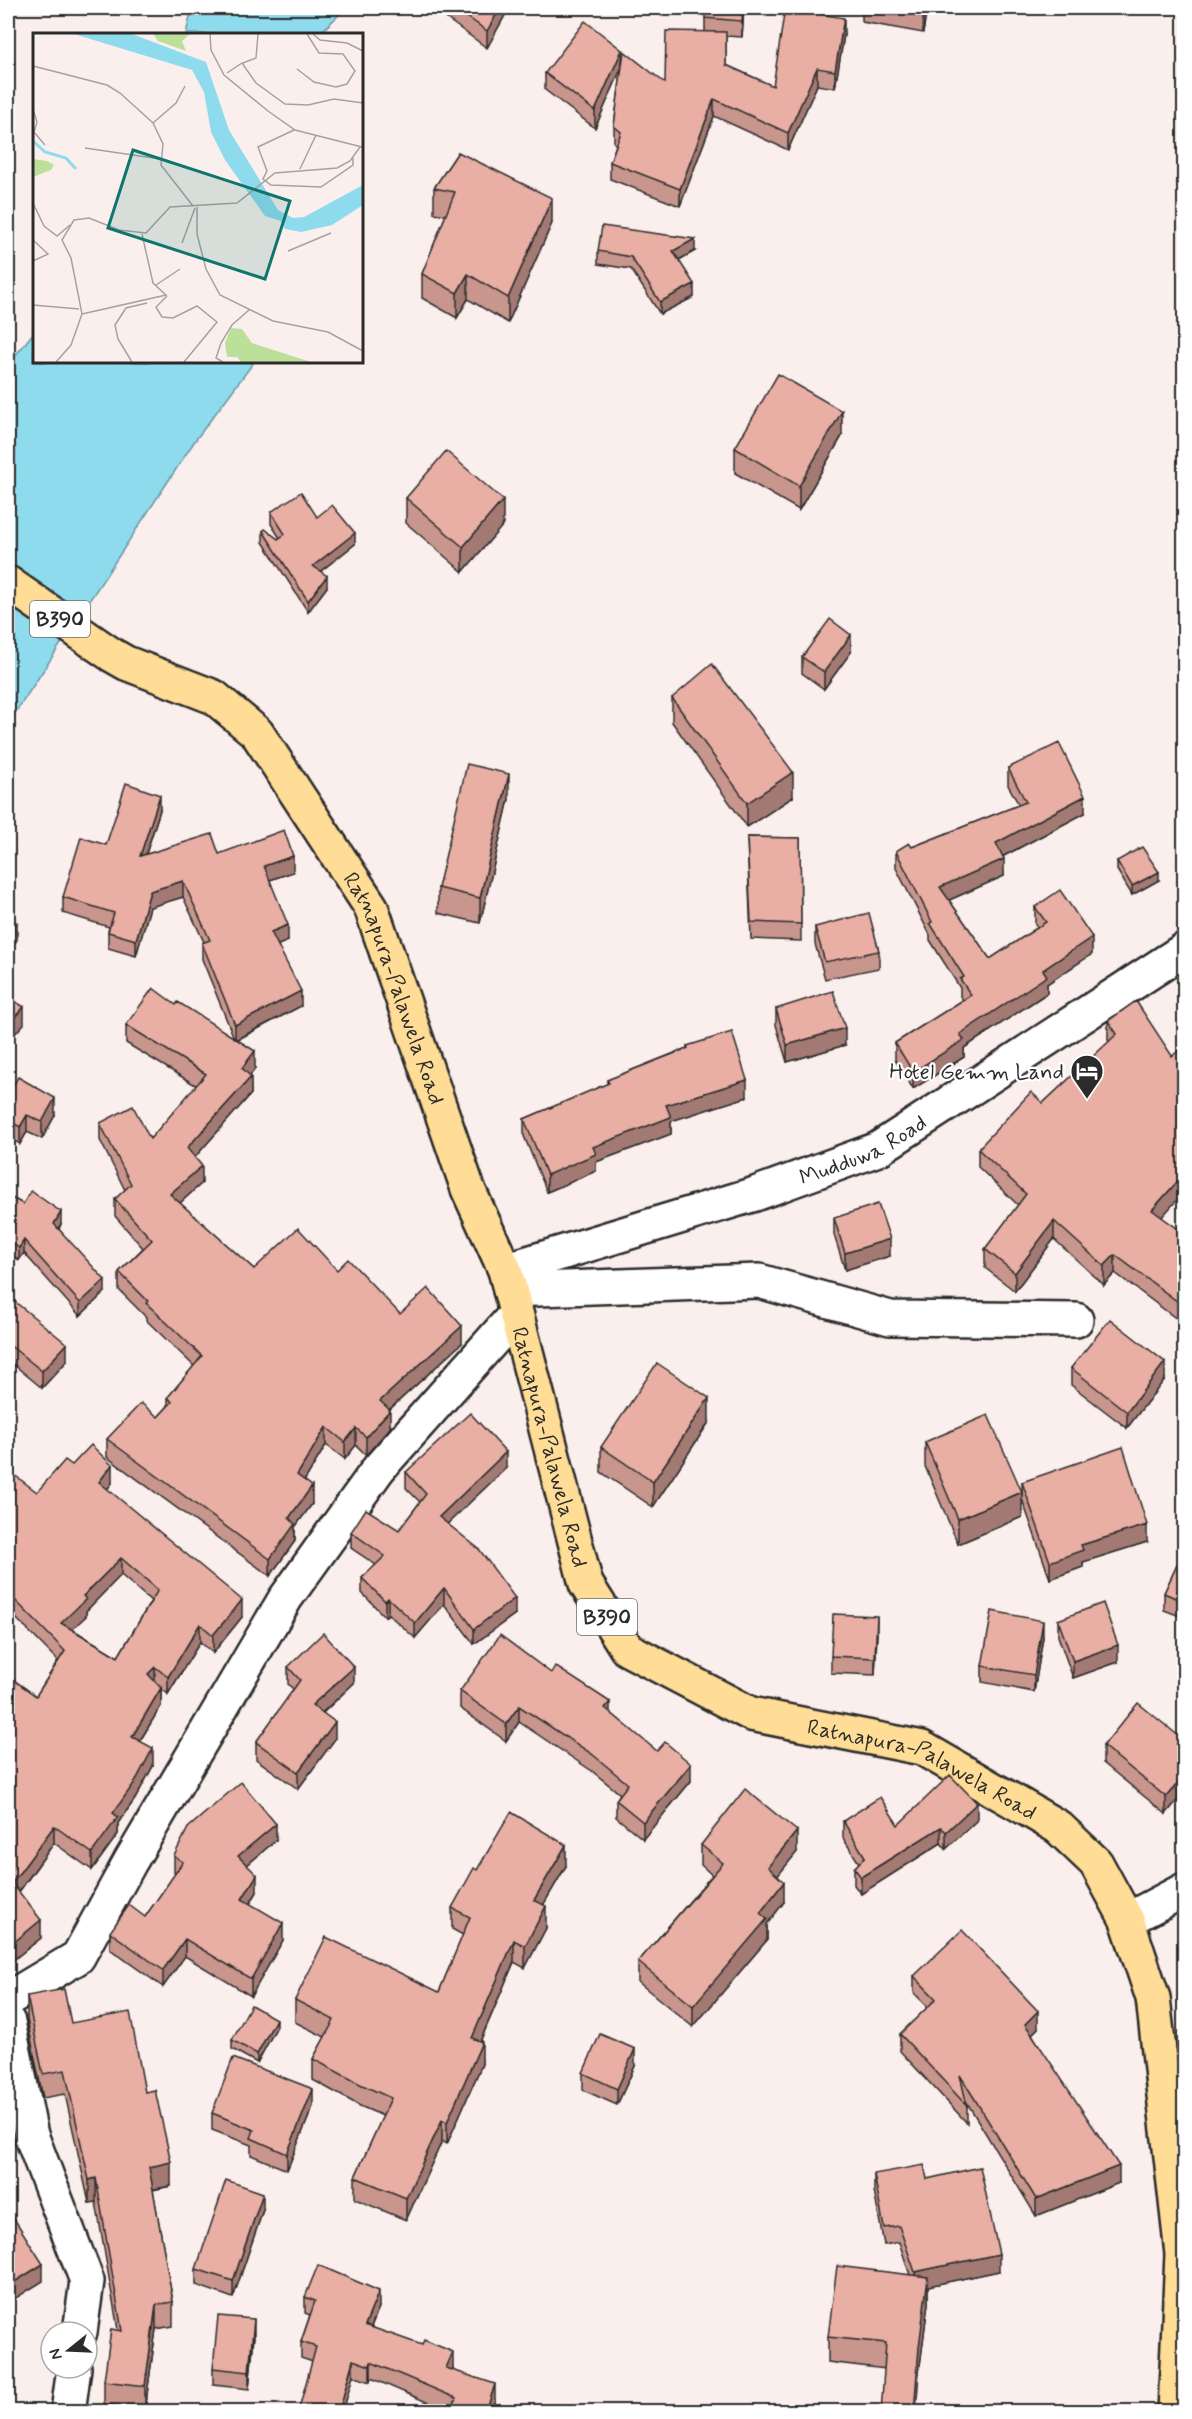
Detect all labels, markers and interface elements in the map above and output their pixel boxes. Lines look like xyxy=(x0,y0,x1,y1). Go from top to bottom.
inset map xyxy=(33,33,363,363)
road number: B390 xyxy=(30,601,90,637)
street label: Ratnapura-Palawela Road xyxy=(336,867,450,1108)
hotel icon: Hotel Gemm Land xyxy=(1069,1053,1105,1100)
place label: Hotel Gemm Land xyxy=(889,1059,1064,1087)
street label: Mudduwa Road xyxy=(796,1109,933,1193)
street label: Ratnapura-Palawela Road xyxy=(504,1324,593,1571)
road number: B390 xyxy=(577,1599,637,1635)
street label: Ratnapura-Palawela Road xyxy=(805,1714,1041,1828)
north arrow xyxy=(39,2320,99,2380)
text: N xyxy=(45,2346,68,2362)

